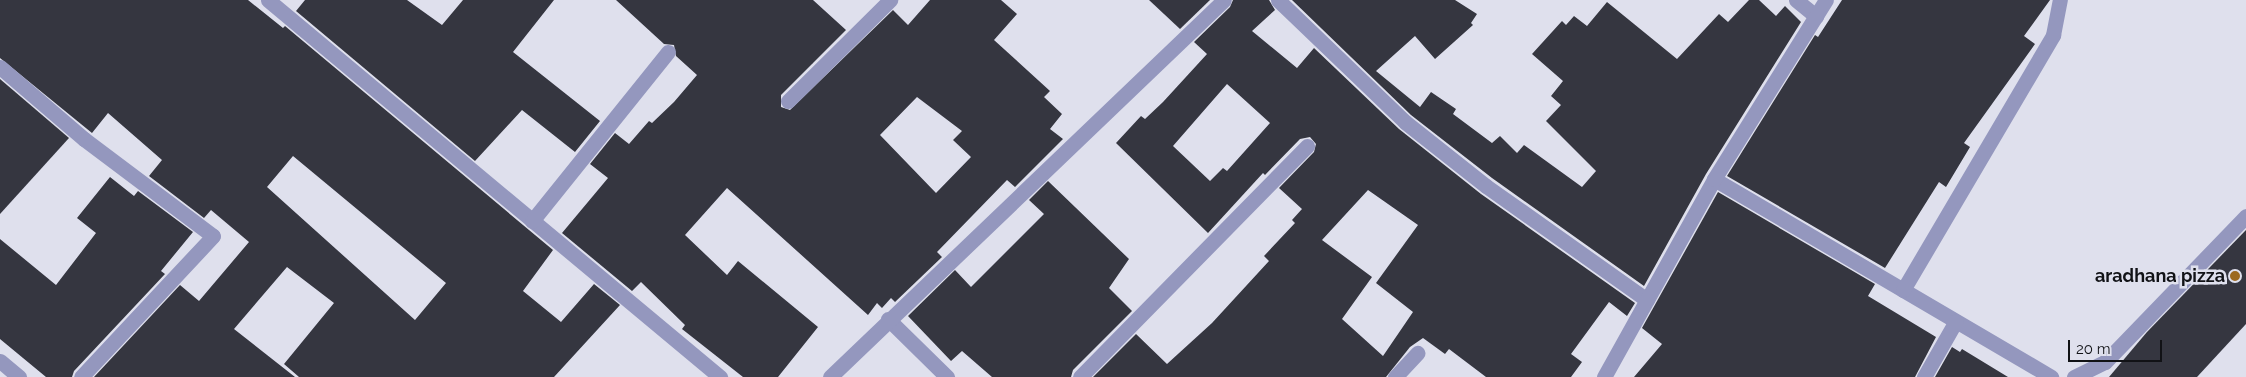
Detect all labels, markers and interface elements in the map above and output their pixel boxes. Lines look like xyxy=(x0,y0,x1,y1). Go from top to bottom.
place label: aradhana pizza xyxy=(2095,265,2225,287)
marker: aradhana pizza xyxy=(2229,270,2241,282)
scale bar xyxy=(2071,330,2165,362)
text: 20 m xyxy=(2076,340,2111,358)

